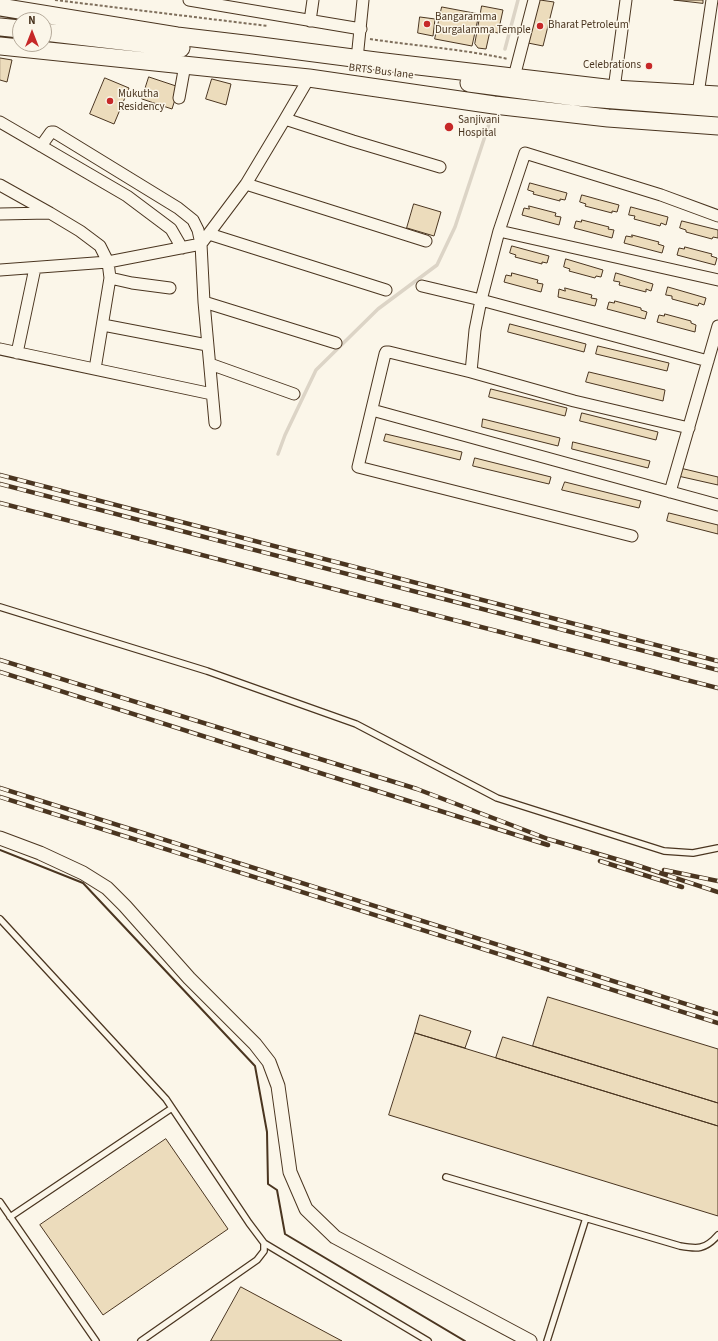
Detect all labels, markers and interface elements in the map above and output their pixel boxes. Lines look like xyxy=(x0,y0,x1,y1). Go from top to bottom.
place label: Bangaramma Durgalamma Temple xyxy=(435,11,531,37)
north arrow xyxy=(12,12,52,52)
text: N xyxy=(28,13,36,28)
marker: Bangaramma Durgalamma Temple xyxy=(422,19,432,29)
place label: Bharat Petroleum xyxy=(548,19,629,33)
marker: Bharat Petroleum xyxy=(535,21,545,31)
place label: Celebrations xyxy=(583,59,641,73)
street label: BRTS Bus lane xyxy=(348,61,414,83)
marker: Celebrations xyxy=(644,61,654,71)
place label: Mukutha Residency xyxy=(118,88,165,114)
marker: Mukutha Residency xyxy=(105,96,115,106)
place label: Sanjivani Hospital xyxy=(458,114,500,140)
marker: Sanjivani Hospital xyxy=(443,121,455,133)

